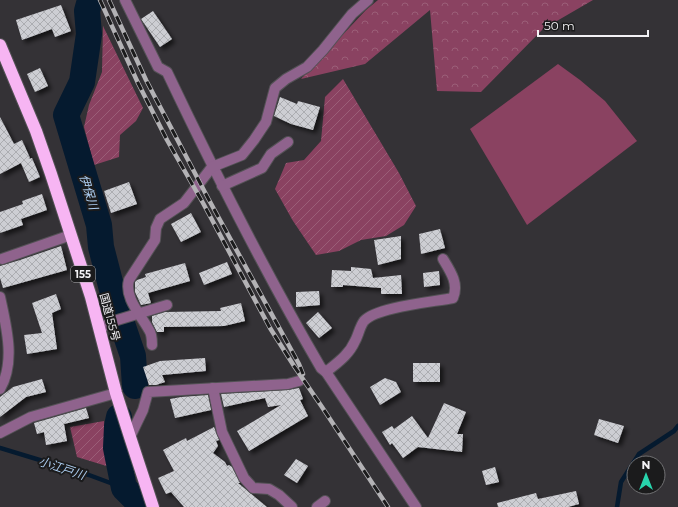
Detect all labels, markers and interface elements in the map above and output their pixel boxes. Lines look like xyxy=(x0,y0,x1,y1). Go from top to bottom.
scale bar xyxy=(538,12,648,38)
text: 50 m xyxy=(544,18,575,33)
water label: 伊保川 xyxy=(77,173,102,213)
road number: 155 xyxy=(71,266,95,282)
street label: 国道155号 xyxy=(97,291,123,343)
water label: 小江戸川 xyxy=(37,453,89,483)
north arrow xyxy=(626,455,666,495)
text: N xyxy=(642,458,650,472)

